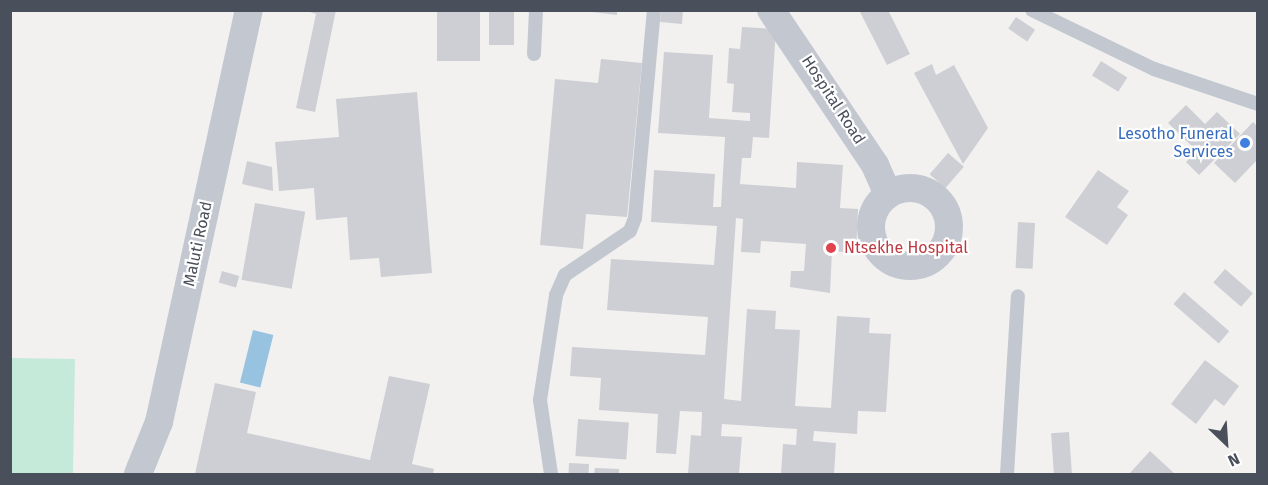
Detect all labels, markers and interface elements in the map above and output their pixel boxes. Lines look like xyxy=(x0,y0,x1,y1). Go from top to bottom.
street label: Hospital Road xyxy=(797,52,869,148)
place label: Lesotho Funeral Services xyxy=(1118,124,1233,162)
marker: Lesotho Funeral Services xyxy=(1238,136,1252,150)
street label: Maluti Road xyxy=(180,200,216,288)
place label: Ntsekhe Hospital xyxy=(844,238,968,258)
marker: Ntsekhe Hospital xyxy=(822,239,840,257)
north arrow xyxy=(1196,413,1256,473)
text: N xyxy=(1225,449,1243,471)

